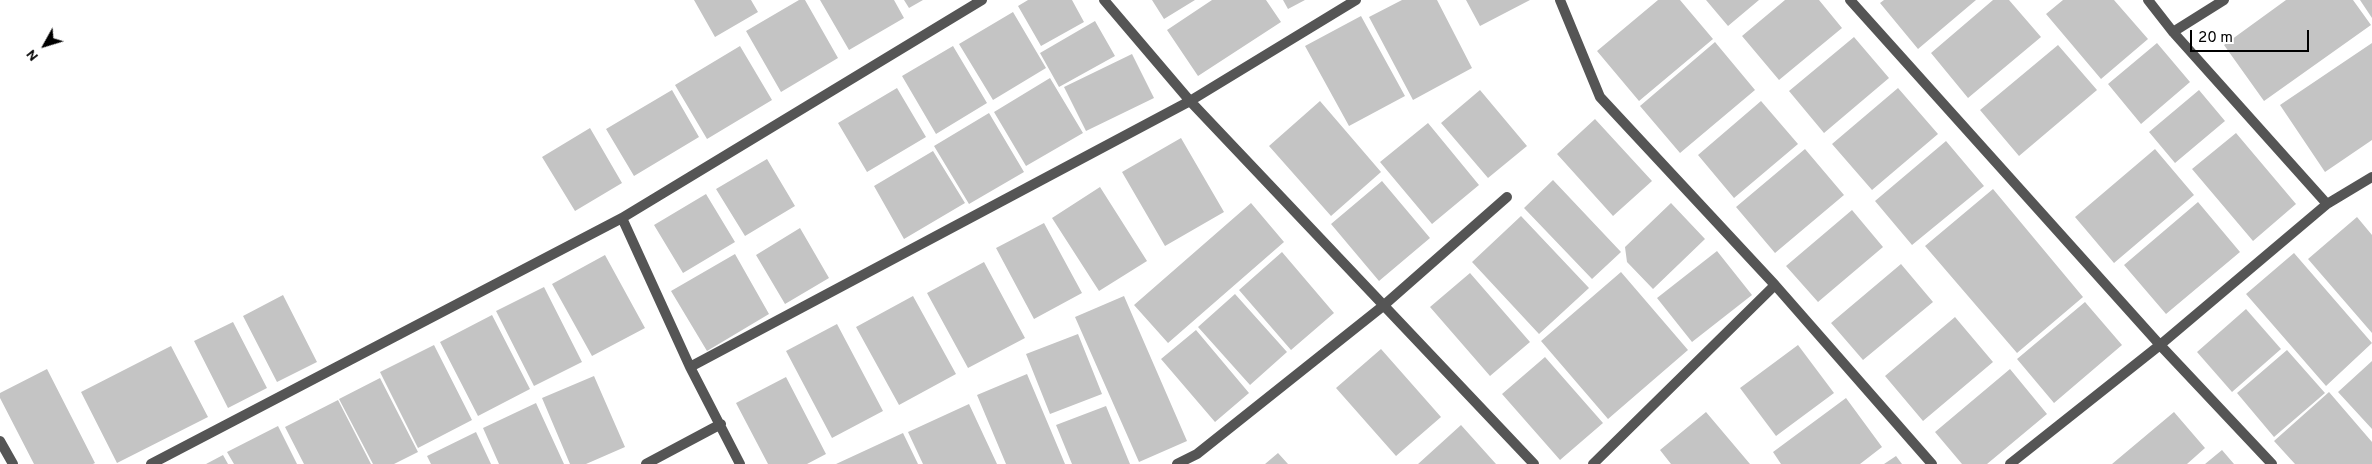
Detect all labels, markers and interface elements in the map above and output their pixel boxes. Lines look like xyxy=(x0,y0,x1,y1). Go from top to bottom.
north arrow xyxy=(20,20,70,70)
scale bar xyxy=(2192,20,2311,52)
text: 20 m xyxy=(2198,29,2233,48)
text: N xyxy=(23,45,43,64)

